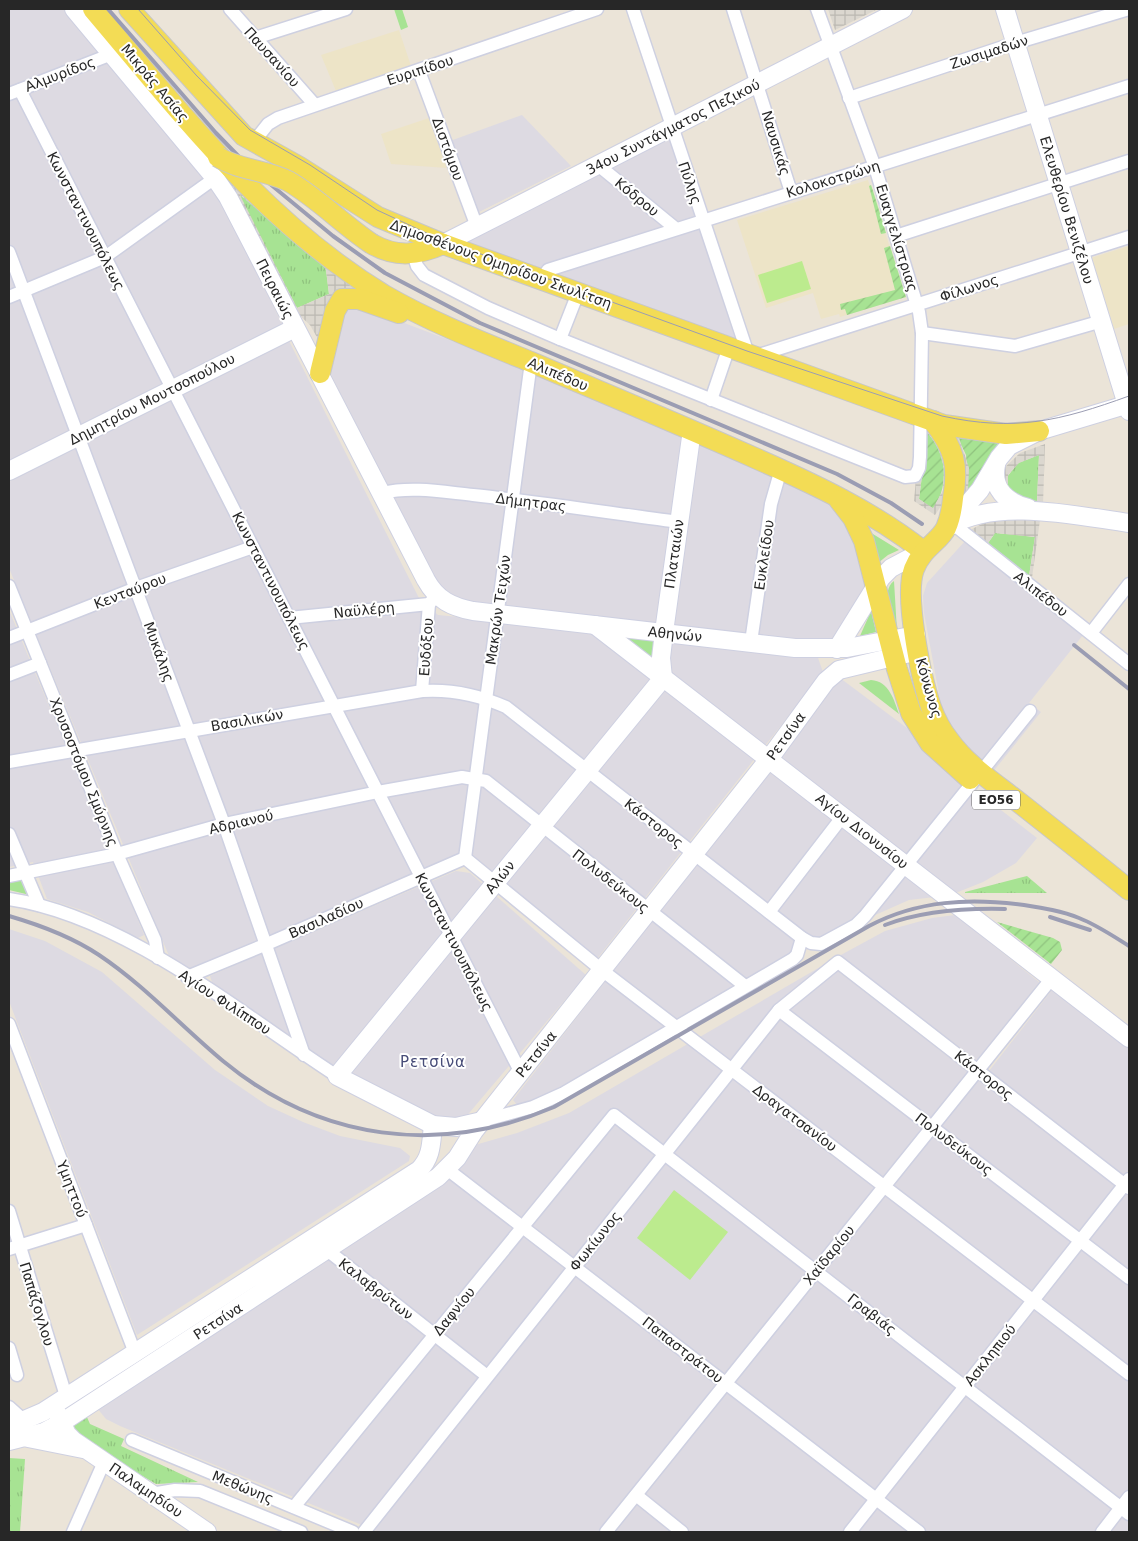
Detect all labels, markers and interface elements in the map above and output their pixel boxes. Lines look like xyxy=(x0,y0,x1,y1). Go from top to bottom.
street label: Παυσανίου xyxy=(241,24,303,90)
street label: Ζωσιμαδών xyxy=(948,32,1030,72)
street label: Μικράς Ασίας xyxy=(118,41,192,125)
street label: Ευριπίδου xyxy=(385,52,455,88)
street label: Αλμυρίδος xyxy=(23,53,97,95)
street label: 34ου Συντάγματος Πεζικού xyxy=(583,76,763,178)
street label: Ναυσικάς xyxy=(759,109,793,177)
street label: Διστόμου xyxy=(429,115,467,183)
street label: Ελευθερίου Βενιζέλου xyxy=(1037,134,1097,286)
street label: Κωνσταντινουπόλεως xyxy=(44,149,128,293)
street label: Κολοκοτρώνη xyxy=(784,157,882,201)
street label: Πύλης xyxy=(675,160,705,206)
street label: Κόδρου xyxy=(612,174,662,220)
street label: Ευαγγελίστριας xyxy=(873,182,921,294)
street label: Δημοσθένους Ομηρίδου Σκυλίτση xyxy=(388,216,614,312)
street label: Πειραιώς xyxy=(253,256,297,322)
street label: Φίλωνος xyxy=(938,271,1000,305)
street label: Δημητρίου Μουτσοπούλου xyxy=(66,350,238,448)
street label: Αλιπέδου xyxy=(525,354,591,394)
street label: Δήμητρας xyxy=(495,490,567,514)
street label: Κωνσταντινουπόλεως xyxy=(229,509,313,653)
street label: Πλαταιών xyxy=(661,518,687,590)
street label: Ευκλείδου xyxy=(751,519,777,591)
street label: Μακρών Τειχών xyxy=(482,554,514,666)
street label: Αλιπέδου xyxy=(1011,568,1071,620)
street label: Κενταύρου xyxy=(92,570,168,612)
street label: Ναϋλέρη xyxy=(333,599,395,621)
street label: Ευδόξου xyxy=(416,617,436,677)
street label: Μυκάλης xyxy=(141,620,177,684)
street label: Αθηνών xyxy=(647,623,703,645)
street label: Κόνωνος xyxy=(913,656,945,720)
street label: Χρυσοστόμου Σμύρνης xyxy=(47,695,121,849)
street label: Βασιλικών xyxy=(210,706,285,734)
street label: Ρετσίνα xyxy=(763,709,809,763)
street label: Αγίου Διονυσίου xyxy=(813,790,911,872)
road number: ΕΟ56 xyxy=(972,790,1020,810)
street label: Κάστορος xyxy=(622,795,686,851)
street label: Αδριανού xyxy=(207,807,275,837)
street label: Πολυδεύκους xyxy=(569,846,653,916)
street label: Αλών xyxy=(482,857,518,897)
street label: Κωνσταντινουπόλεως xyxy=(412,870,496,1014)
street label: Βασιλαδίου xyxy=(286,894,366,942)
street label: Αγίου Φιλίππου xyxy=(176,966,274,1038)
street label: Ρετσίνα xyxy=(512,1028,560,1080)
street label: Κάστορος xyxy=(952,1047,1016,1103)
district label: Ρετσίνα xyxy=(400,1053,466,1071)
street label: Δραγατσανίου xyxy=(750,1081,840,1155)
street label: Πολυδεύκους xyxy=(912,1110,996,1178)
street label: Υμηττού xyxy=(53,1157,90,1220)
street label: Φωκίωνος xyxy=(566,1208,624,1274)
street label: Χαϊδαρίου xyxy=(800,1222,858,1288)
street label: Καλαβρύτων xyxy=(336,1255,416,1323)
street label: Παπάζογλου xyxy=(17,1260,57,1348)
street label: Δαφνίου xyxy=(430,1284,478,1338)
street label: Γραβιάς xyxy=(845,1290,899,1338)
street label: Ρετσίνα xyxy=(191,1299,245,1343)
street label: Παπαστράτου xyxy=(639,1314,727,1386)
street label: Ασκληπιού xyxy=(961,1321,1019,1389)
street label: Παλαμηδίου xyxy=(106,1460,186,1520)
street label: Μεθώνης xyxy=(210,1467,276,1507)

